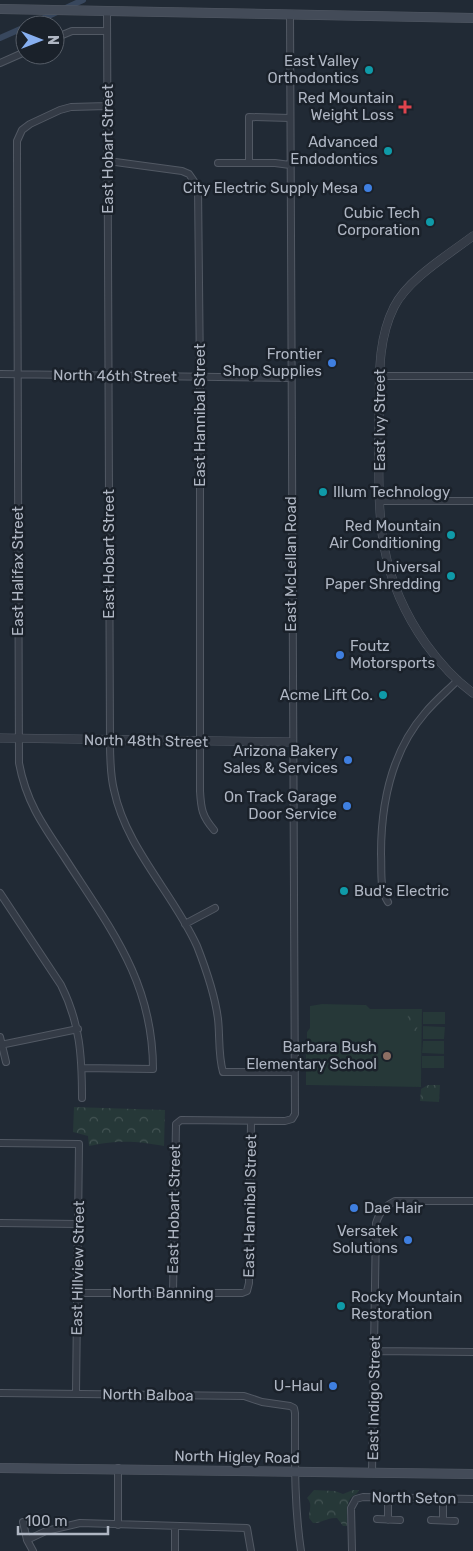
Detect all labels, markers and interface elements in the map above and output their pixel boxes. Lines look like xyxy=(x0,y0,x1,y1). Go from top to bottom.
north arrow xyxy=(15,15,65,65)
text: N xyxy=(44,35,61,45)
place label: East Valley Orthodontics xyxy=(268,52,359,87)
marker: East Valley Orthodontics xyxy=(363,64,375,76)
street label: East Hobart Street xyxy=(99,84,117,214)
place label: Red Mountain Weight Loss xyxy=(298,89,394,124)
marker: Red Mountain Weight Loss xyxy=(398,100,412,114)
place label: Advanced Endodontics xyxy=(290,133,378,168)
marker: Advanced Endodontics xyxy=(382,145,394,157)
place label: City Electric Supply Mesa xyxy=(183,179,358,197)
marker: City Electric Supply Mesa xyxy=(362,182,374,194)
place label: Cubic Tech Corporation xyxy=(337,204,420,239)
marker: Cubic Tech Corporation xyxy=(424,216,436,228)
street label: East Hannibal Street xyxy=(191,343,209,487)
place label: Frontier Shop Supplies xyxy=(223,345,322,380)
marker: Frontier Shop Supplies xyxy=(326,357,338,369)
street label: North 46th Street xyxy=(53,366,177,386)
street label: East Ivy Street xyxy=(371,369,389,471)
place label: Illum Technology xyxy=(333,483,450,501)
marker: Illum Technology xyxy=(317,486,329,498)
street label: East Hobart Street xyxy=(100,489,118,619)
street label: East McLellan Road xyxy=(282,496,300,632)
street label: East Halifax Street xyxy=(9,506,27,636)
place label: Red Mountain Air Conditioning xyxy=(329,517,441,552)
marker: Red Mountain Air Conditioning xyxy=(445,529,457,541)
place label: Universal Paper Shredding xyxy=(325,558,441,593)
marker: Universal Paper Shredding xyxy=(445,570,457,582)
place label: Foutz Motorsports xyxy=(350,637,435,672)
marker: Foutz Motorsports xyxy=(334,649,346,661)
place label: Acme Lift Co. xyxy=(280,686,373,704)
marker: Acme Lift Co. xyxy=(377,689,389,701)
street label: North 48th Street xyxy=(84,731,208,751)
place label: Arizona Bakery Sales & Services xyxy=(223,742,338,777)
marker: Arizona Bakery Sales & Services xyxy=(342,754,354,766)
place label: On Track Garage Door Service xyxy=(224,788,337,823)
marker: On Track Garage Door Service xyxy=(341,800,353,812)
place label: Bud's Electric xyxy=(354,882,449,900)
marker: Bud's Electric xyxy=(338,885,350,897)
place label: Barbara Bush Elementary School xyxy=(246,1038,377,1073)
marker: Barbara Bush Elementary School xyxy=(381,1050,393,1062)
street label: East Hannibal Street xyxy=(240,1134,260,1278)
street label: East Hobart Street xyxy=(164,1144,184,1274)
place label: Dae Hair xyxy=(364,1199,423,1217)
street label: East Hillview Street xyxy=(68,1200,88,1336)
marker: Dae Hair xyxy=(348,1202,360,1214)
place label: Versatek Solutions xyxy=(333,1222,398,1257)
marker: Versatek Solutions xyxy=(402,1234,414,1246)
street label: North Banning xyxy=(112,1284,214,1302)
place label: Rocky Mountain Restoration xyxy=(351,1288,462,1323)
marker: Rocky Mountain Restoration xyxy=(335,1300,347,1312)
street label: East Indigo Street xyxy=(364,1335,384,1461)
place label: U-Haul xyxy=(274,1377,323,1395)
marker: U-Haul xyxy=(327,1380,339,1392)
street label: North Balboa xyxy=(102,1385,194,1405)
street label: North Higley Road xyxy=(174,1447,300,1467)
street label: North Seton xyxy=(372,1488,456,1508)
scale bar xyxy=(18,1504,108,1536)
text: 100 m xyxy=(25,1512,67,1530)

